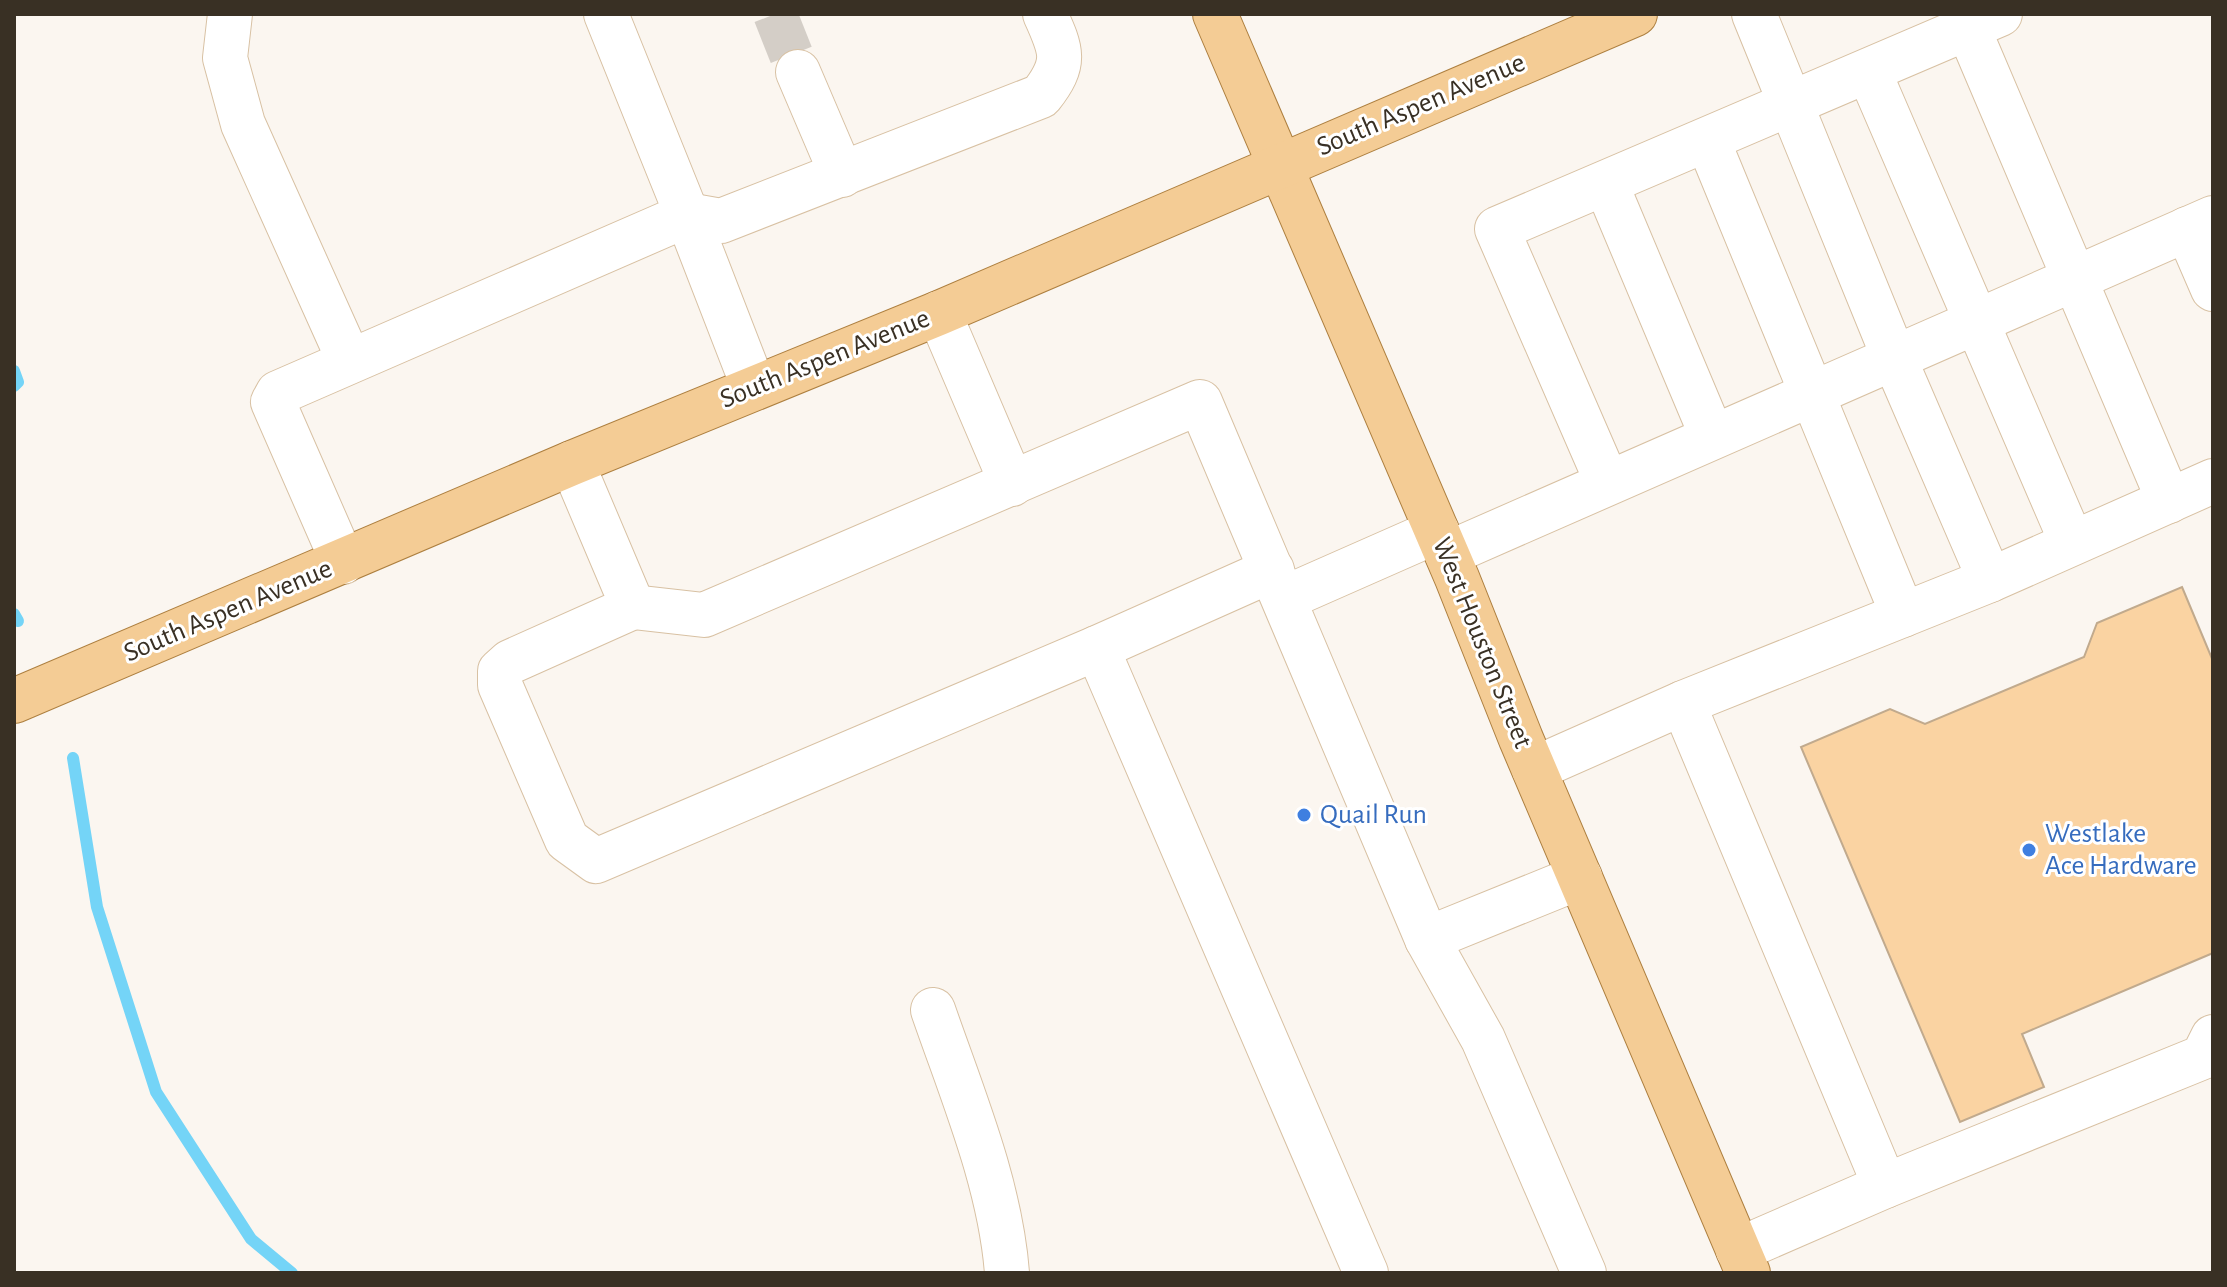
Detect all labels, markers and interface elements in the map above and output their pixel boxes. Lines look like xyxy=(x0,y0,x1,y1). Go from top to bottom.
street label: South Aspen Avenue xyxy=(1313,49,1529,161)
street label: South Aspen Avenue xyxy=(716,304,934,414)
street label: West Houston Street xyxy=(1427,534,1537,752)
street label: South Aspen Avenue xyxy=(120,555,336,667)
place label: Quail Run xyxy=(1320,801,1427,829)
marker: Quail Run xyxy=(1295,806,1313,824)
place label: Westlake Ace Hardware xyxy=(2045,820,2197,880)
marker: Westlake Ace Hardware xyxy=(2020,841,2038,859)

